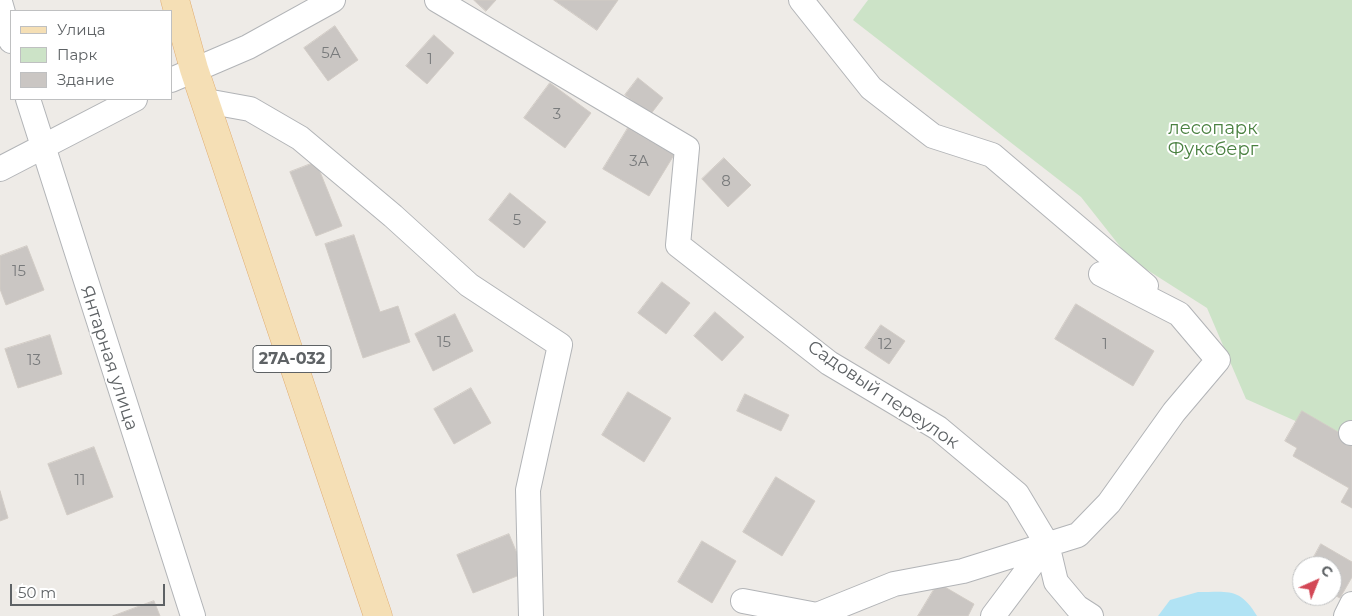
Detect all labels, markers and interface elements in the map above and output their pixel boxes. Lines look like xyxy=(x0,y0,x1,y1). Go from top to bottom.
legend xyxy=(10,10,172,100)
text: Улица xyxy=(57,20,105,39)
text: Парк xyxy=(57,45,97,64)
house number: 5А xyxy=(321,45,341,63)
house number: 1 xyxy=(427,51,433,69)
text: Здание xyxy=(57,70,115,89)
house number: 3 xyxy=(553,106,561,124)
park label: лесопарк Фуксберг xyxy=(1168,118,1258,160)
house number: 3А xyxy=(629,153,649,171)
house number: 8 xyxy=(721,173,731,191)
house number: 5 xyxy=(513,212,521,230)
house number: 15 xyxy=(12,263,26,281)
street label: Янтарная улица xyxy=(75,283,143,433)
house number: 15 xyxy=(437,334,451,352)
street label: Садовый переулок xyxy=(803,336,963,454)
house number: 12 xyxy=(878,336,892,354)
house number: 1 xyxy=(1102,336,1108,354)
road number: 27А-032 xyxy=(253,346,331,372)
house number: 13 xyxy=(27,352,41,370)
house number: 11 xyxy=(75,472,85,490)
north arrow xyxy=(1292,556,1342,606)
text: С xyxy=(1317,561,1337,581)
scale bar xyxy=(12,574,168,606)
text: 50 m xyxy=(18,583,56,602)

